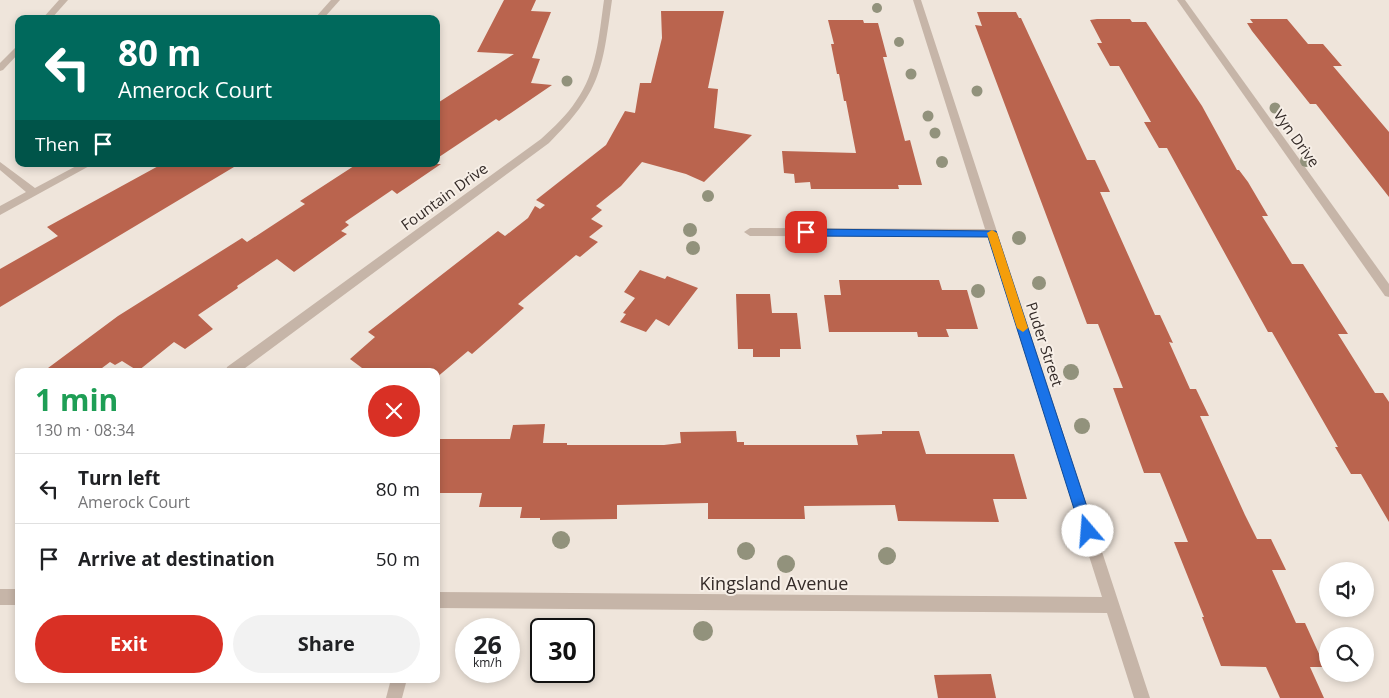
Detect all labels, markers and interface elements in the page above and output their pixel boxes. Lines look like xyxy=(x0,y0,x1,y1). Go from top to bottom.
text: 80 m xyxy=(118,29,201,76)
icon: left xyxy=(35,35,100,100)
text: Amerock Court xyxy=(118,74,272,104)
street label: Vyn Drive xyxy=(1269,105,1325,171)
icon: arrive xyxy=(89,130,117,158)
text: Then xyxy=(35,131,79,157)
street label: Fountain Drive xyxy=(397,158,491,234)
pin xyxy=(785,211,827,253)
icon: arrive xyxy=(792,218,820,246)
street label: Puder Street xyxy=(1022,299,1068,389)
text: 1 min xyxy=(35,379,118,420)
button: close xyxy=(368,385,420,437)
text: 130 m · 08:34 xyxy=(35,419,135,441)
text: Turn left xyxy=(78,465,160,491)
icon: left xyxy=(35,475,63,503)
text: 80 m xyxy=(376,476,420,502)
text: Amerock Court xyxy=(78,491,190,513)
position arrow xyxy=(1061,504,1113,556)
icon: arrive xyxy=(35,545,63,573)
text: Arrive at destination xyxy=(78,546,275,572)
text: 50 m xyxy=(376,546,420,572)
map controls xyxy=(1319,562,1374,682)
button: sound xyxy=(1319,562,1374,617)
street label: Kingsland Avenue xyxy=(700,571,848,595)
button: Exit xyxy=(35,615,223,673)
button: Share xyxy=(233,615,420,673)
speed limit sign: 30 xyxy=(530,618,595,683)
text: 26 xyxy=(473,627,502,661)
button: search xyxy=(1319,627,1374,682)
text: km/h xyxy=(473,654,502,671)

